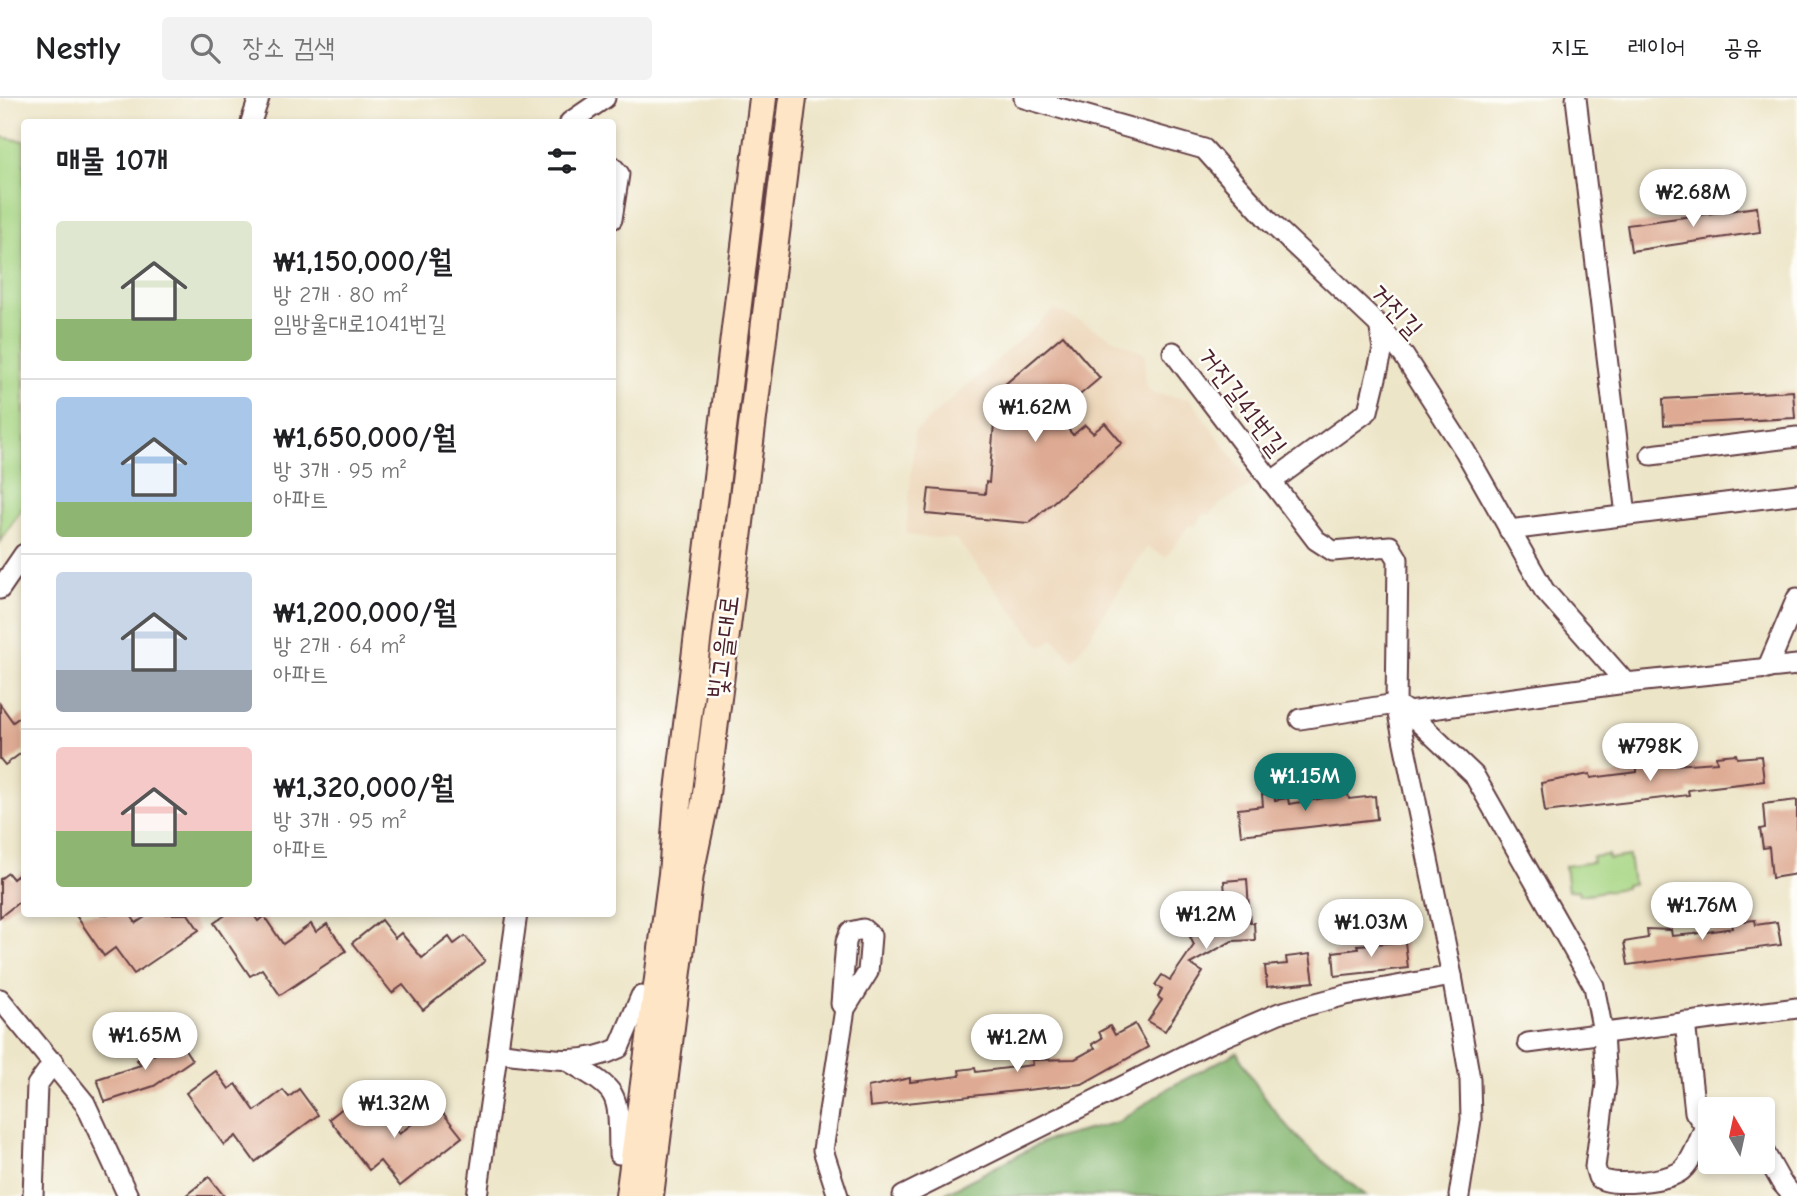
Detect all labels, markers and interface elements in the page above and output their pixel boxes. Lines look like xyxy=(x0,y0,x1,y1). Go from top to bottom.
search box xyxy=(162,17,652,80)
text: Nestly xyxy=(35,29,120,67)
icon: search xyxy=(186,29,224,67)
text: 장소 검색 xyxy=(242,33,335,63)
text: 지도 xyxy=(1551,33,1589,61)
text: 레이어 xyxy=(1627,33,1685,61)
text: 공유 xyxy=(1723,33,1762,61)
icon: filters xyxy=(543,142,581,180)
text: 매물 10개 xyxy=(56,143,168,178)
pin: ₩2.68M xyxy=(1636,170,1750,229)
text: ₩2.68M xyxy=(1655,178,1731,205)
text: ₩1,150,000/월 xyxy=(273,244,452,279)
icon: home xyxy=(112,249,196,333)
street label: 거진길 xyxy=(1364,277,1428,344)
text: 방 2개 · 80 m² xyxy=(273,281,407,308)
text: 임방울대로1041번길 xyxy=(273,310,446,337)
street label: 거진길41번길 xyxy=(1192,342,1293,462)
pin: ₩1.62M xyxy=(978,384,1092,444)
text: ₩1.62M xyxy=(999,393,1071,420)
text: ₩1,650,000/월 xyxy=(273,420,456,455)
icon: home xyxy=(112,425,196,509)
text: 방 3개 · 95 m² xyxy=(273,457,406,484)
text: 아파트 xyxy=(273,486,329,513)
street label: 빛고을대로 xyxy=(703,593,745,701)
text: ₩1,200,000/월 xyxy=(273,595,457,630)
icon: home xyxy=(112,600,196,684)
text: 방 2개 · 64 m² xyxy=(273,632,405,659)
text: 아파트 xyxy=(273,661,329,688)
pin: ₩798K xyxy=(1601,724,1699,783)
text: ₩798K xyxy=(1618,732,1682,759)
pin: ₩1.15M xyxy=(1248,754,1362,813)
text: ₩1.15M xyxy=(1270,762,1340,789)
text: ₩1,320,000/월 xyxy=(273,770,454,805)
icon: home xyxy=(112,775,196,859)
text: 방 3개 · 95 m² xyxy=(273,807,406,834)
text: 아파트 xyxy=(273,836,329,863)
pin: ₩1.76M xyxy=(1645,882,1759,942)
text: ₩1.76M xyxy=(1667,891,1737,918)
pin: ₩1.2M xyxy=(1157,892,1255,951)
text: ₩1.2M xyxy=(1176,900,1236,927)
pin: ₩1.03M xyxy=(1314,900,1428,959)
text: ₩1.03M xyxy=(1334,908,1408,935)
pin: ₩1.65M xyxy=(88,1012,202,1072)
pin: ₩1.2M xyxy=(968,1014,1066,1074)
text: ₩1.65M xyxy=(108,1021,182,1048)
text: ₩1.2M xyxy=(987,1023,1047,1050)
pin: ₩1.32M xyxy=(337,1080,451,1140)
text: ₩1.32M xyxy=(358,1089,430,1116)
north arrow xyxy=(1698,1097,1774,1174)
map controls xyxy=(1698,1097,1775,1174)

